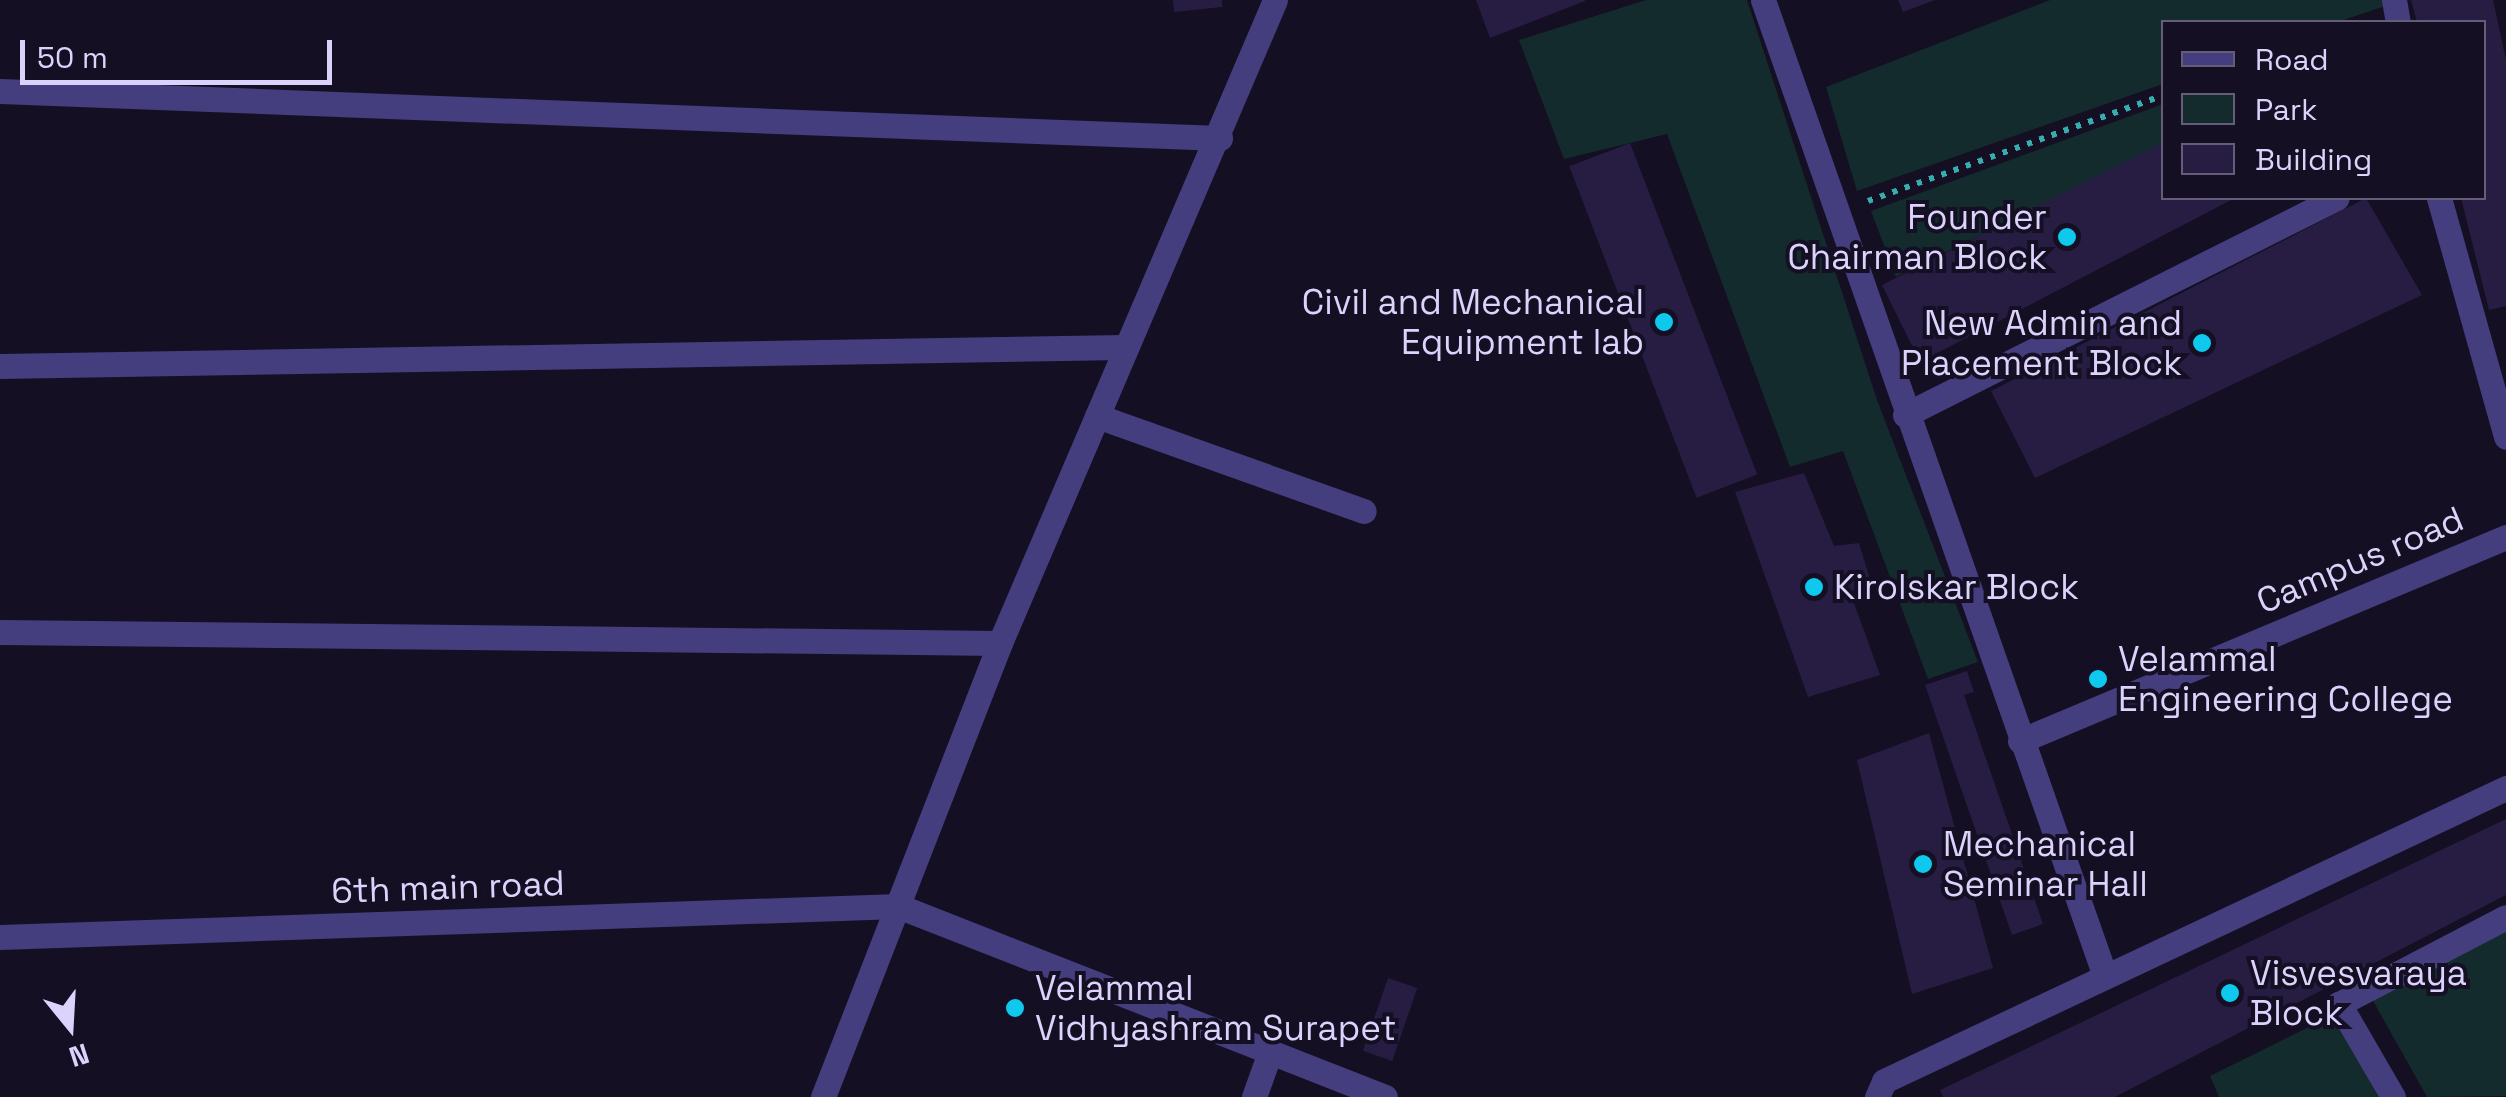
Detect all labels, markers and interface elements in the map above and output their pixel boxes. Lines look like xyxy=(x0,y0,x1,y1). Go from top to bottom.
scale bar xyxy=(25,20,338,82)
legend xyxy=(2161,20,2486,200)
text: 50 m xyxy=(37,38,108,77)
text: Road xyxy=(2255,40,2329,79)
text: Park xyxy=(2255,90,2317,129)
text: Building xyxy=(2255,140,2372,179)
place label: Founder Chairman Block xyxy=(1787,196,2047,278)
marker: Founder Chairman Block xyxy=(2056,226,2078,248)
place label: Civil and Mechanical Equipment lab xyxy=(1302,281,1644,363)
place label: New Admin and Placement Block xyxy=(1901,302,2182,384)
marker: Civil and Mechanical Equipment lab xyxy=(1653,311,1675,333)
marker: New Admin and Placement Block xyxy=(2191,332,2213,354)
street label: Campus road xyxy=(2250,498,2470,622)
place label: Kirolskar Block xyxy=(1834,566,2079,608)
marker: Kirolskar Block xyxy=(1803,576,1825,598)
place label: Velammal Engineering College xyxy=(2118,638,2453,720)
marker: Velammal Engineering College xyxy=(2087,668,2109,690)
place label: Mechanical Seminar Hall xyxy=(1943,823,2148,905)
marker: Mechanical Seminar Hall xyxy=(1912,853,1934,875)
street label: 6th main road xyxy=(331,862,565,912)
place label: Visvesvaraya Block xyxy=(2250,952,2467,1034)
place label: Velammal Vidhyashram Surapet xyxy=(1035,967,1396,1049)
north arrow xyxy=(20,977,120,1077)
marker: Visvesvaraya Block xyxy=(2219,982,2241,1004)
marker: Velammal Vidhyashram Surapet xyxy=(1004,997,1026,1019)
text: N xyxy=(65,1036,94,1076)

